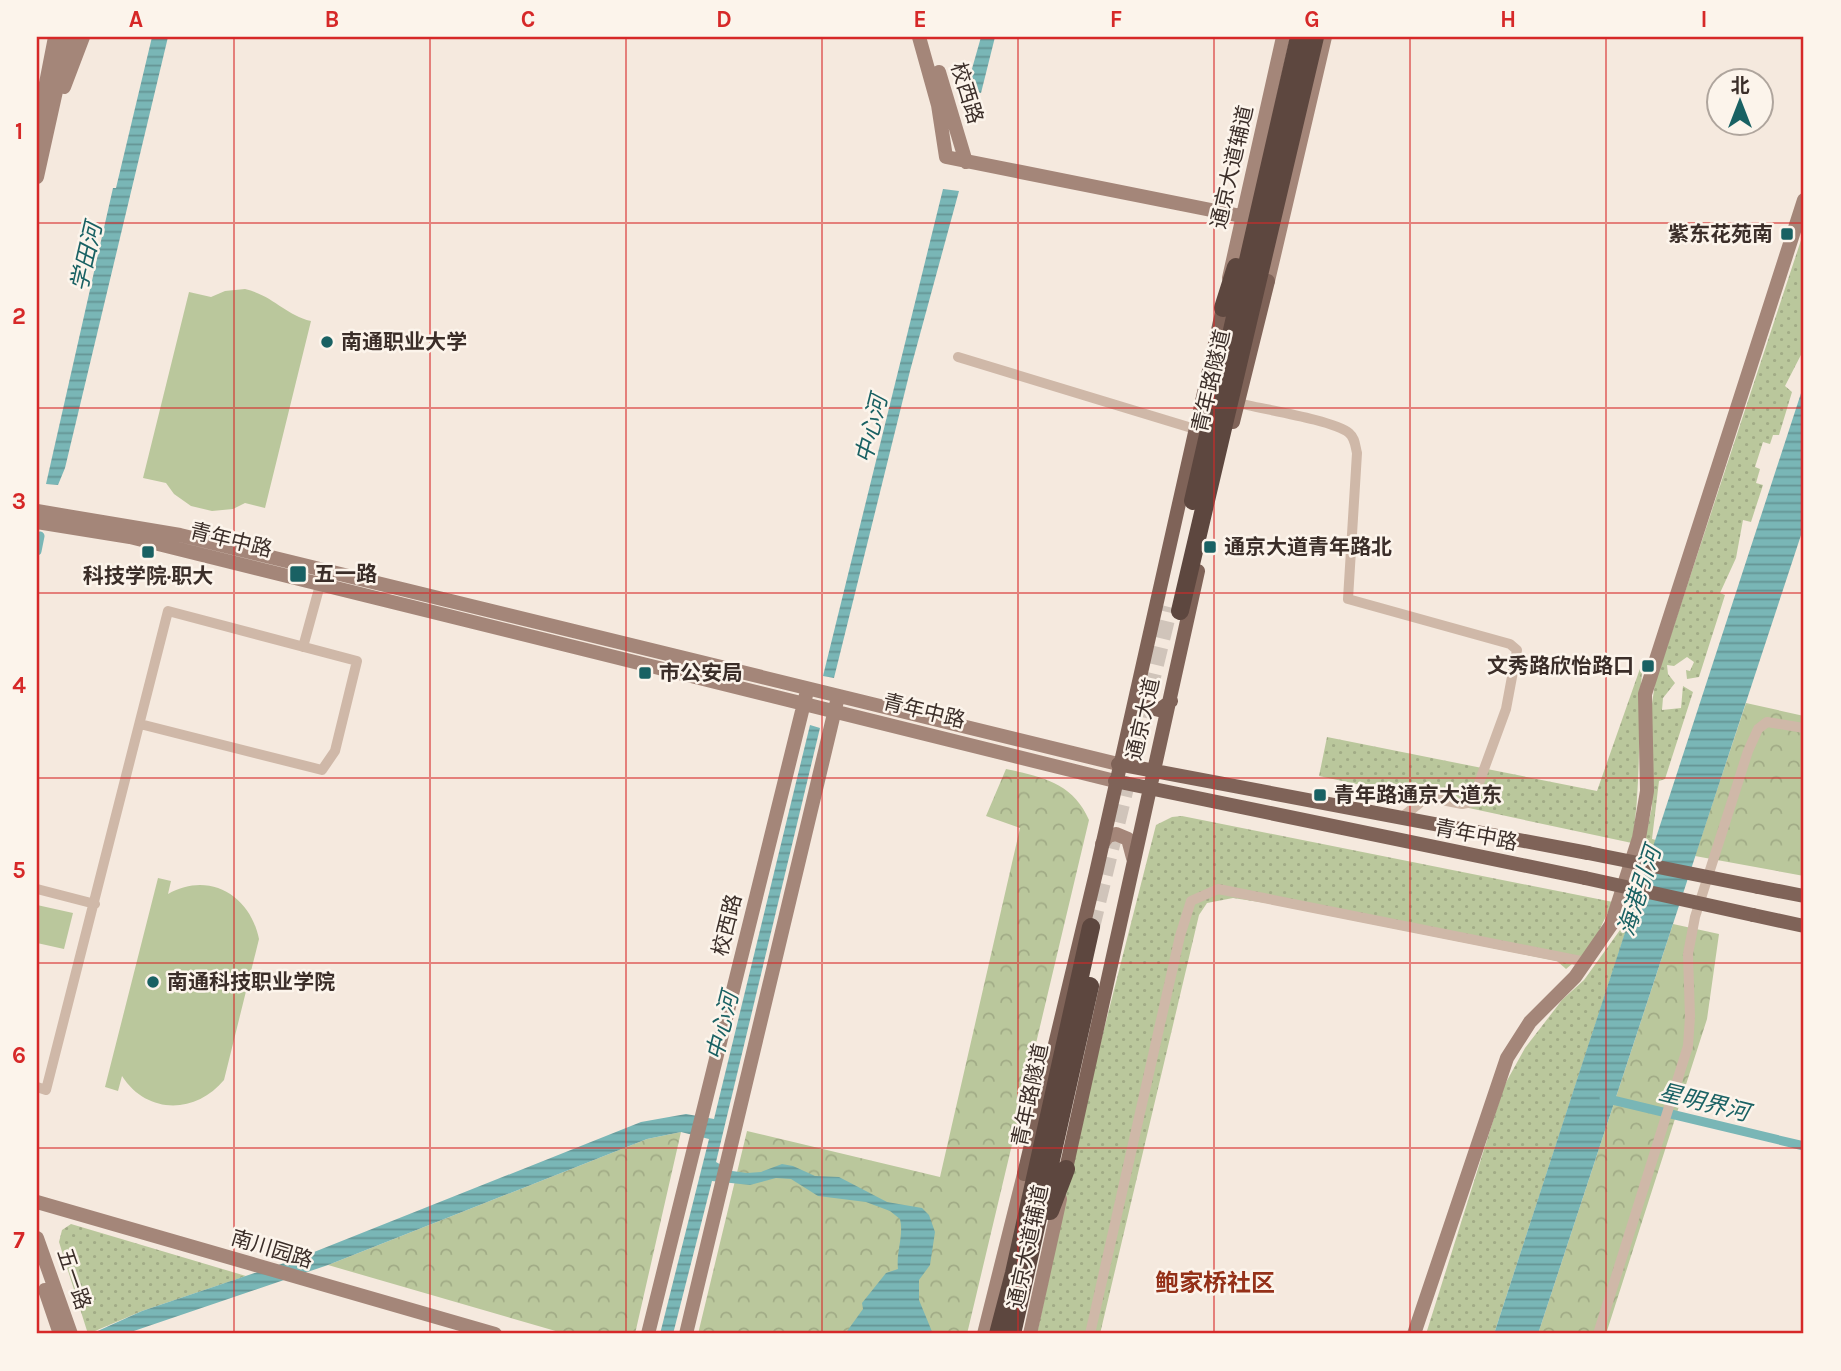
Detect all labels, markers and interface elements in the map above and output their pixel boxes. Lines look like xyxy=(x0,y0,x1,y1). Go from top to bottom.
text: A xyxy=(129,6,143,33)
text: B xyxy=(325,6,339,33)
text: C xyxy=(521,6,535,33)
text: D xyxy=(716,6,732,33)
text: E xyxy=(913,6,927,33)
text: F xyxy=(1110,6,1122,33)
text: G xyxy=(1304,6,1320,33)
text: H xyxy=(1500,6,1516,33)
text: I xyxy=(1700,6,1708,33)
street label: 校西路 xyxy=(946,59,988,127)
north arrow xyxy=(1704,66,1774,136)
text: 北 xyxy=(1730,75,1750,97)
street label: 通京大道辅道 xyxy=(1206,103,1258,231)
text: 1 xyxy=(15,118,23,145)
water label: 学田河 xyxy=(66,217,108,294)
place label: 紫东花苑南 xyxy=(1668,222,1773,246)
marker: 紫东花苑南 xyxy=(1779,226,1795,242)
text: 2 xyxy=(12,303,26,330)
street label: 青年路隧道 xyxy=(1187,327,1235,435)
place label: 南通职业大学 xyxy=(341,330,467,354)
marker: 南通职业大学 xyxy=(319,334,335,350)
water label: 中心河 xyxy=(850,388,894,466)
text: 3 xyxy=(12,488,26,515)
street label: 青年中路 xyxy=(187,518,275,562)
place label: 通京大道青年路北 xyxy=(1224,535,1392,559)
marker: 通京大道青年路北 xyxy=(1202,539,1218,555)
marker: 科技学院·职大 xyxy=(140,544,156,560)
place label: 五一路 xyxy=(314,562,377,586)
place label: 科技学院·职大 xyxy=(83,564,213,588)
marker: 五一路 xyxy=(288,564,308,584)
place label: 文秀路欣怡路口 xyxy=(1487,654,1634,678)
marker: 文秀路欣怡路口 xyxy=(1640,658,1656,674)
place label: 市公安局 xyxy=(659,661,743,685)
marker: 市公安局 xyxy=(637,665,653,681)
text: 4 xyxy=(12,672,26,699)
street label: 通京大道 xyxy=(1122,675,1164,763)
street label: 青年中路 xyxy=(880,689,968,733)
place label: 青年路通京大道东 xyxy=(1334,783,1502,807)
marker: 青年路通京大道东 xyxy=(1312,787,1328,803)
street label: 青年中路 xyxy=(1432,815,1520,855)
water label: 海港引河 xyxy=(1612,839,1668,939)
text: 5 xyxy=(12,857,26,884)
street label: 校西路 xyxy=(708,892,746,958)
place label: 南通科技职业学院 xyxy=(167,970,335,994)
marker: 南通科技职业学院 xyxy=(145,974,161,990)
water label: 中心河 xyxy=(701,985,745,1063)
street label: 青年路隧道 xyxy=(1007,1041,1053,1149)
text: 6 xyxy=(12,1042,26,1069)
water label: 星明界河 xyxy=(1656,1078,1756,1128)
street label: 通京大道辅道 xyxy=(1003,1183,1053,1311)
street label: 南川园路 xyxy=(228,1225,316,1273)
text: 7 xyxy=(13,1227,25,1254)
street label: 五一路 xyxy=(52,1245,96,1313)
district label: 鲍家桥社区 xyxy=(1155,1269,1275,1297)

